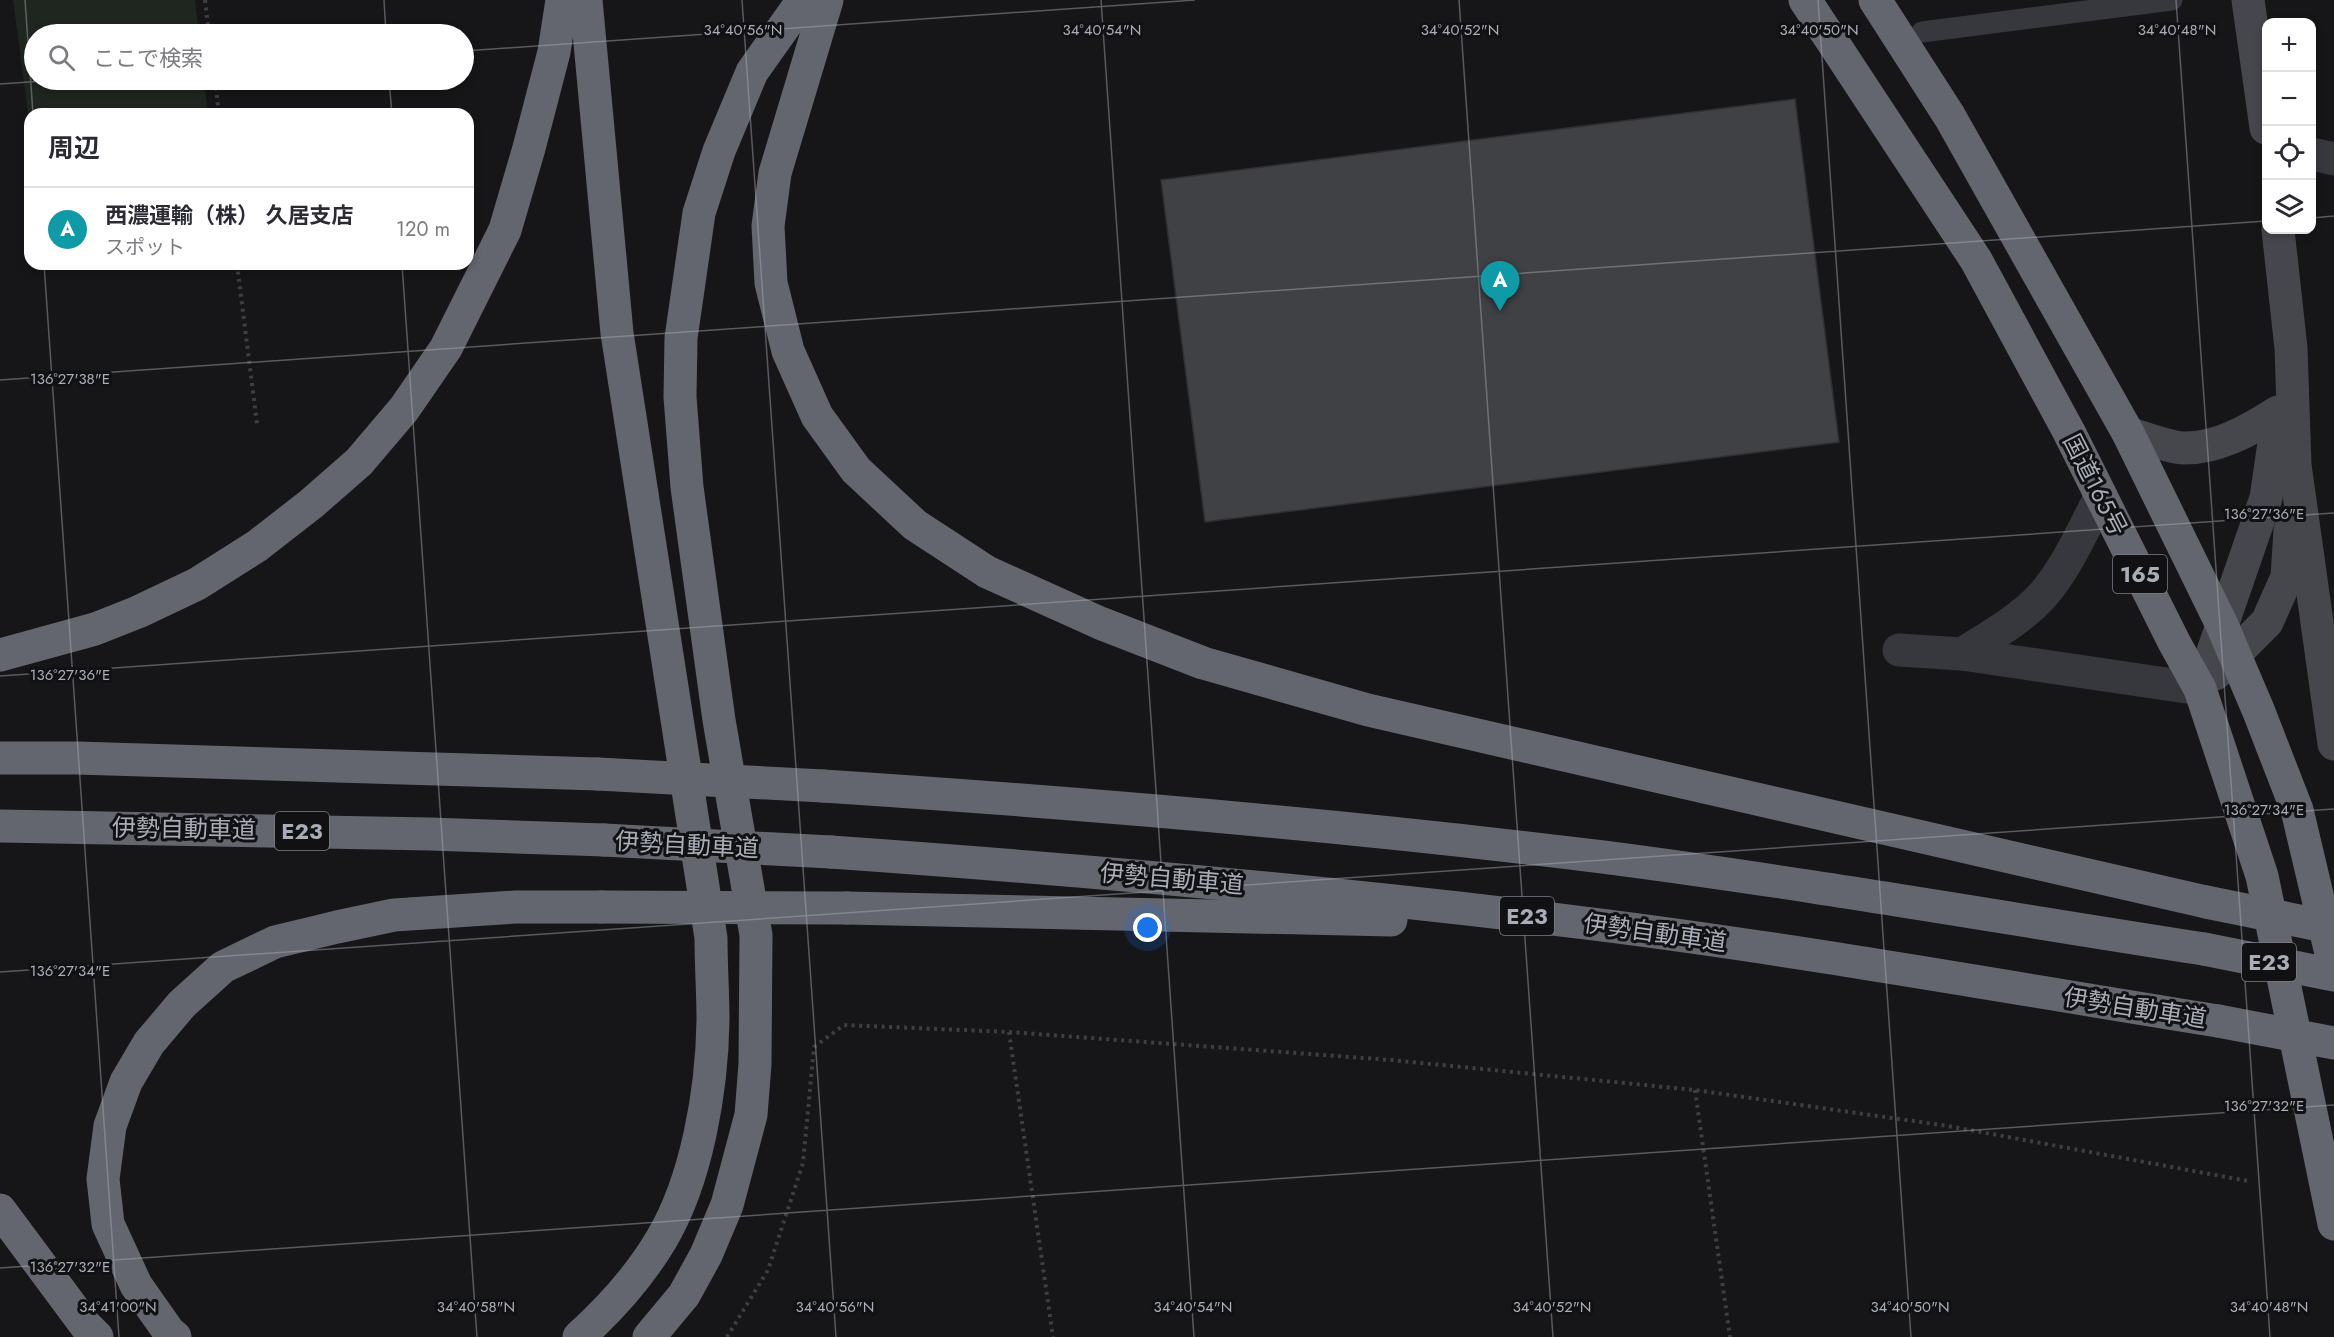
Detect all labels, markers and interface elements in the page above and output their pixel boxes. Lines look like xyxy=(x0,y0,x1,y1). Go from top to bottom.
map controls xyxy=(2262,18,2316,234)
button: + xyxy=(2262,18,2316,72)
text: 34°40'56"N xyxy=(704,19,782,41)
text: 34°40'54"N xyxy=(1063,19,1141,41)
text: 34°40'52"N xyxy=(1421,19,1499,41)
text: 34°40'50"N xyxy=(1779,19,1859,41)
text: 34°40'48"N xyxy=(2138,19,2216,41)
search box xyxy=(24,24,474,90)
icon: search xyxy=(45,41,78,74)
text: ここで検索 xyxy=(93,42,203,74)
button: − xyxy=(2262,72,2316,126)
button: locate xyxy=(2262,126,2316,180)
text: 周辺 xyxy=(48,129,100,167)
button: layers xyxy=(2262,180,2316,234)
text: 西濃運輸（株） 久居支店 xyxy=(105,199,354,231)
text: A xyxy=(60,215,75,244)
text: 120 m xyxy=(396,215,450,244)
text: スポット xyxy=(105,233,185,262)
pin: A xyxy=(1480,262,1520,311)
text: 136°27'38"E xyxy=(30,368,110,390)
street label: 国道165号 xyxy=(2055,428,2136,542)
text: 136°27'36"E xyxy=(2224,503,2304,525)
road number: 165 xyxy=(2113,555,2167,593)
text: 136°27'36"E xyxy=(30,664,110,686)
text: 136°27'34"E xyxy=(2224,799,2304,821)
street label: 伊勢自動車道 xyxy=(112,810,256,847)
road number: E23 xyxy=(275,812,329,850)
street label: 伊勢自動車道 xyxy=(614,823,760,866)
street label: 伊勢自動車道 xyxy=(1099,855,1245,902)
road number: E23 xyxy=(1500,897,1554,935)
street label: 伊勢自動車道 xyxy=(1581,905,1729,960)
your location xyxy=(1133,913,1162,942)
road number: E23 xyxy=(2242,943,2296,981)
text: 136°27'34"E xyxy=(30,960,110,982)
street label: 伊勢自動車道 xyxy=(2061,979,2209,1036)
text: 136°27'32"E xyxy=(2224,1095,2304,1117)
text: 136°27'32"E xyxy=(30,1256,110,1278)
text: 34°41'00"N xyxy=(79,1296,157,1318)
text: 34°40'58"N xyxy=(437,1296,515,1318)
text: 34°40'56"N xyxy=(796,1296,874,1318)
text: 34°40'54"N xyxy=(1154,1296,1232,1318)
text: 34°40'52"N xyxy=(1513,1296,1591,1318)
text: 34°40'50"N xyxy=(1870,1296,1950,1318)
text: 34°40'48"N xyxy=(2230,1296,2308,1318)

